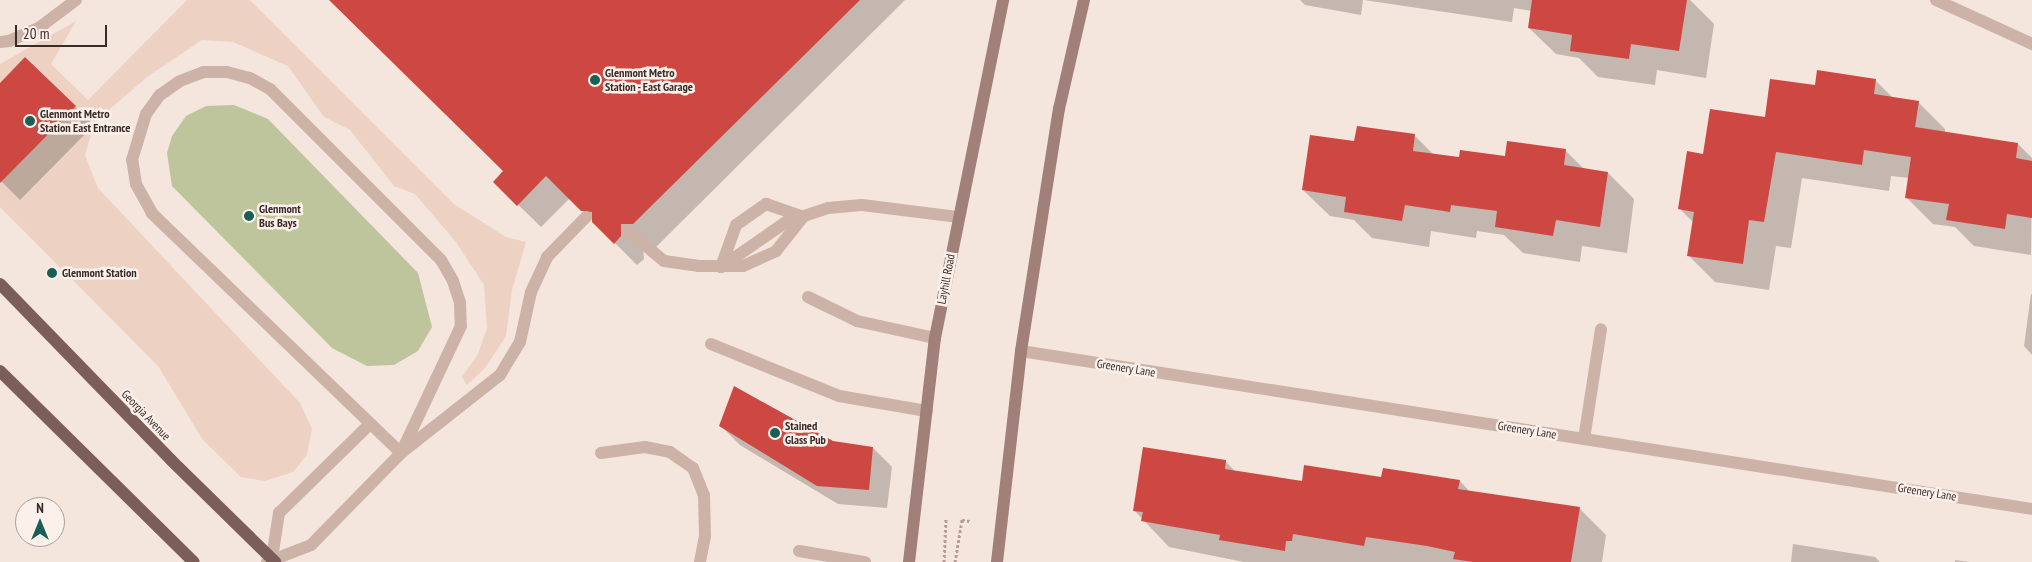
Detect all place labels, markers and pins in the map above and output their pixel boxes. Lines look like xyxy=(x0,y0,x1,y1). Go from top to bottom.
place label: Glenmont Metro Station - East Garage xyxy=(605,66,694,94)
marker: Glenmont Metro Station - East Garage xyxy=(589,74,601,86)
place label: Glenmont Metro Station East Entrance xyxy=(40,107,130,135)
marker: Glenmont Metro Station East Entrance xyxy=(24,115,36,127)
place label: Glenmont Bus Bays xyxy=(259,202,301,230)
marker: Glenmont Bus Bays xyxy=(243,210,255,222)
place label: Glenmont Station xyxy=(62,266,137,280)
marker: Glenmont Station xyxy=(46,267,58,279)
place label: Stained Glass Pub xyxy=(785,419,826,447)
marker: Stained Glass Pub xyxy=(769,427,781,439)

